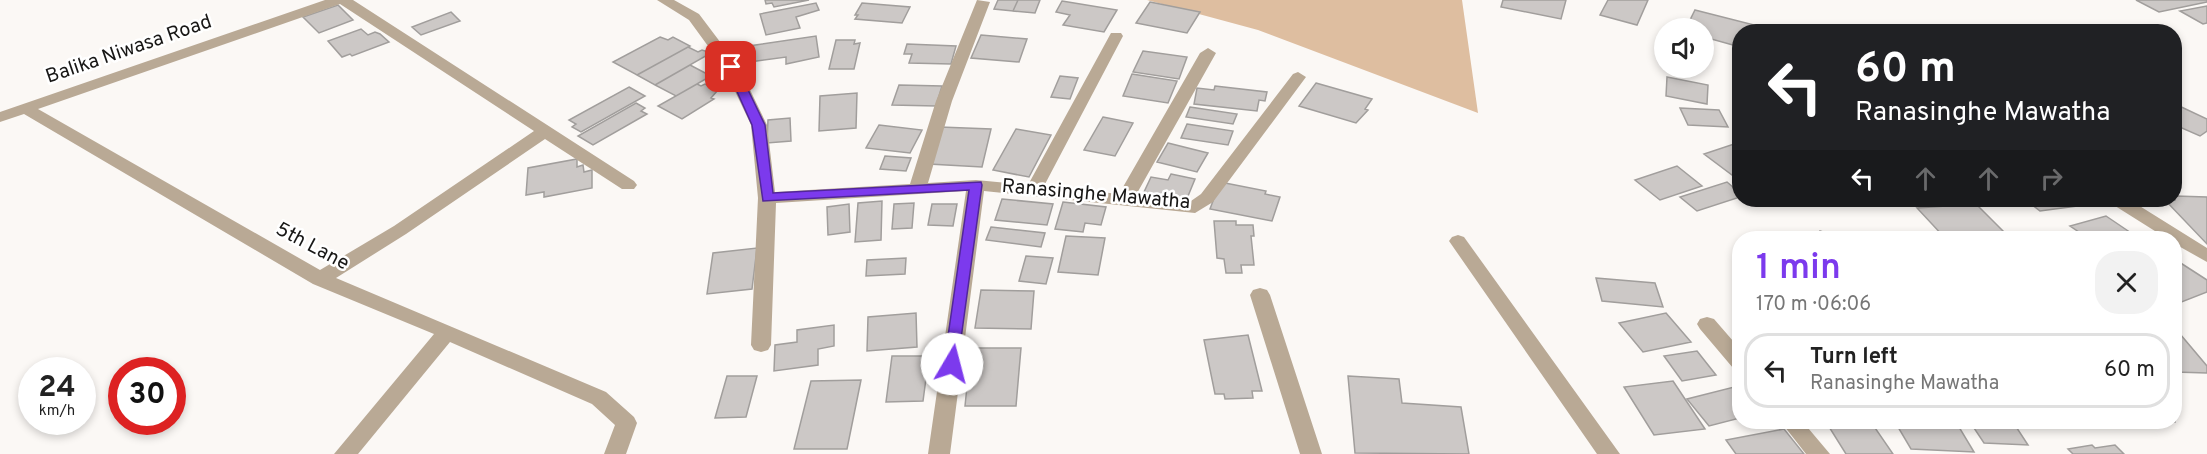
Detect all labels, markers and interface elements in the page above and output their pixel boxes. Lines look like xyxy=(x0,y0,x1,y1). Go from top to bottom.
street label: Balika Niwasa Road xyxy=(42,9,216,91)
map controls xyxy=(1654,18,1714,78)
button: sound xyxy=(1654,18,1714,78)
pin xyxy=(705,41,756,92)
text: 60 m xyxy=(1855,44,1956,97)
icon: left xyxy=(1756,48,1834,126)
icon: arrive xyxy=(714,50,747,83)
text: Ranasinghe Mawatha xyxy=(1855,96,2110,130)
icon: left xyxy=(1846,162,1879,195)
icon: ahead xyxy=(1909,162,1942,195)
icon: ahead xyxy=(1972,162,2005,195)
icon: right xyxy=(2035,162,2068,195)
street label: Ranasinghe Mawatha xyxy=(1001,174,1191,216)
street label: 5th Lane xyxy=(271,217,353,277)
text: 1 min xyxy=(1756,246,1841,292)
button: close xyxy=(2095,251,2158,314)
text: 170 m · 06:06 xyxy=(1756,292,1871,318)
position arrow xyxy=(920,332,984,396)
text: Turn left xyxy=(1810,344,1898,371)
icon: left xyxy=(1759,354,1792,387)
speed limit sign: 30 xyxy=(108,357,186,435)
text: 60 m xyxy=(2104,357,2155,384)
text: 24 xyxy=(38,370,76,407)
text: Ranasinghe Mawatha xyxy=(1810,371,1999,397)
text: km/h xyxy=(39,402,75,421)

